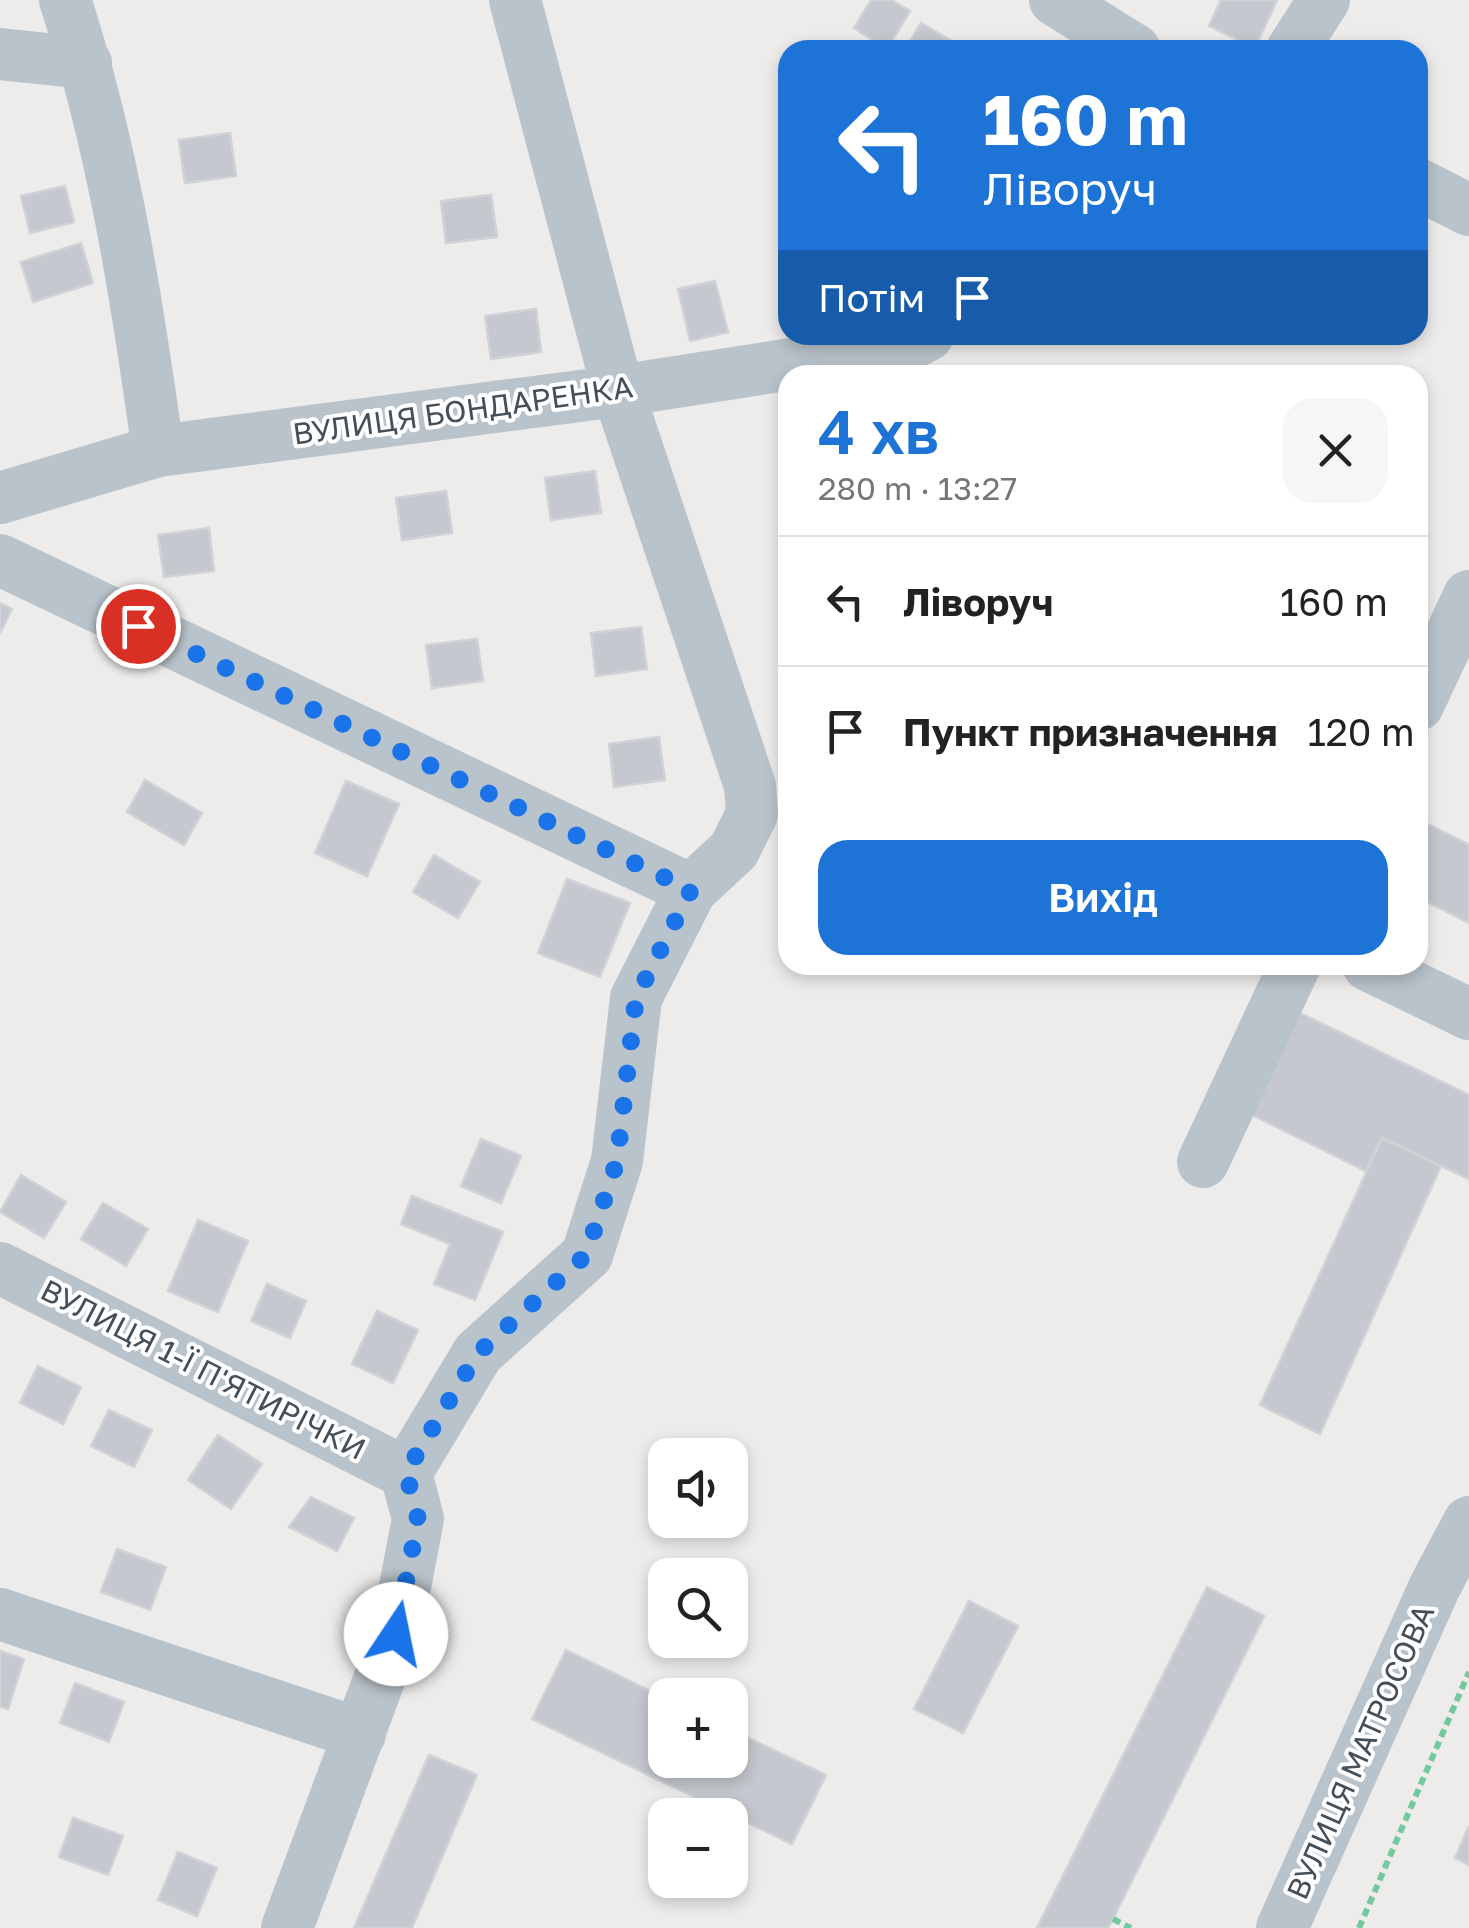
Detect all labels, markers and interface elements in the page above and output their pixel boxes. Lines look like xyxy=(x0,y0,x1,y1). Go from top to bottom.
text: 160 m xyxy=(983,76,1188,160)
icon: left xyxy=(818,80,948,210)
text: Ліворуч xyxy=(983,161,1157,215)
icon: arrive xyxy=(945,270,1000,325)
text: Потім xyxy=(818,275,925,320)
street label: ВУЛИЦЯ БОНДАРЕНКА xyxy=(290,368,635,452)
text: 4 хв xyxy=(818,395,939,467)
button: close xyxy=(1283,398,1388,503)
text: 280 m · 13:27 xyxy=(818,469,1017,507)
icon: left xyxy=(818,574,873,629)
text: Ліворуч xyxy=(903,579,1054,624)
text: 160 m xyxy=(1280,579,1388,624)
pin xyxy=(96,584,181,669)
icon: arrive xyxy=(111,599,166,654)
icon: arrive xyxy=(818,704,873,759)
text: Пункт призначення xyxy=(903,709,1277,754)
text: 120 m xyxy=(1307,709,1415,754)
button: Вихід xyxy=(818,840,1388,955)
street label: ВУЛИЦЯ 1-Ї П'ЯТИРІЧКИ xyxy=(35,1271,372,1467)
map controls xyxy=(648,1438,748,1898)
button: sound xyxy=(648,1438,748,1538)
button: search xyxy=(648,1558,748,1658)
position arrow xyxy=(344,1582,448,1686)
street label: ВУЛИЦЯ МАТРОСОВА xyxy=(1279,1599,1441,1905)
button: + xyxy=(648,1678,748,1778)
button: − xyxy=(648,1798,748,1898)

